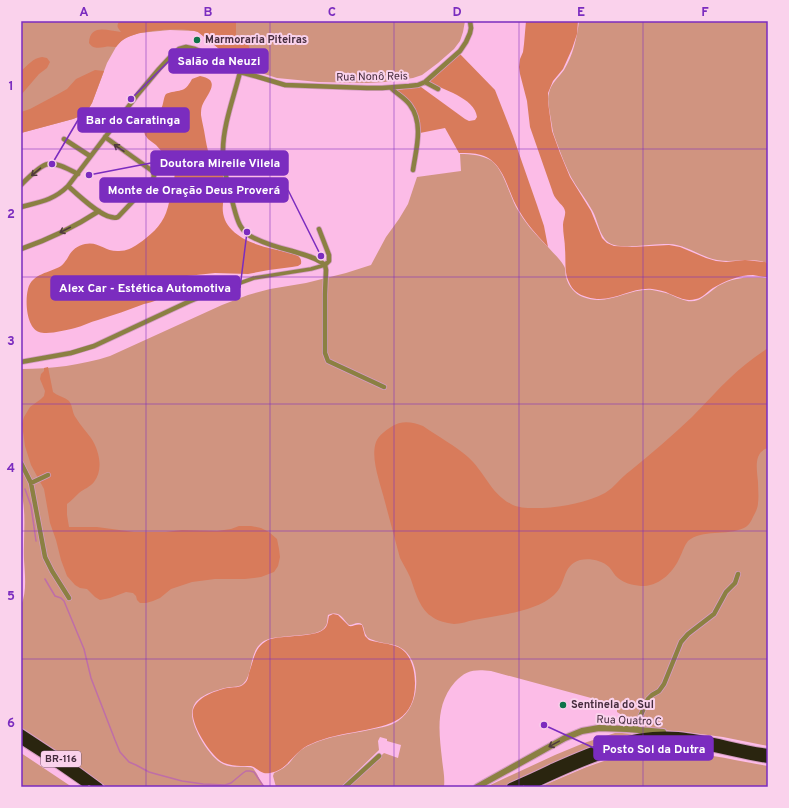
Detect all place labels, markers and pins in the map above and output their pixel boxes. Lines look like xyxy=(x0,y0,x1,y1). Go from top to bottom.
place label: Marmoraria Piteiras xyxy=(205,33,307,47)
marker: Marmoraria Piteiras xyxy=(192,35,202,45)
callout: Salão da Neuzi xyxy=(169,49,268,73)
callout: Bar do Caratinga xyxy=(78,108,189,132)
callout: Doutora Mireile Vilela xyxy=(151,151,288,175)
callout: Monte de Oração Deus Proverá xyxy=(100,178,288,202)
callout: Alex Car - Estética Automotiva xyxy=(51,276,240,300)
place label: Sentinela do Sul xyxy=(571,698,654,712)
marker: Sentinela do Sul xyxy=(558,700,568,710)
callout: Posto Sol da Dutra xyxy=(594,736,713,760)

